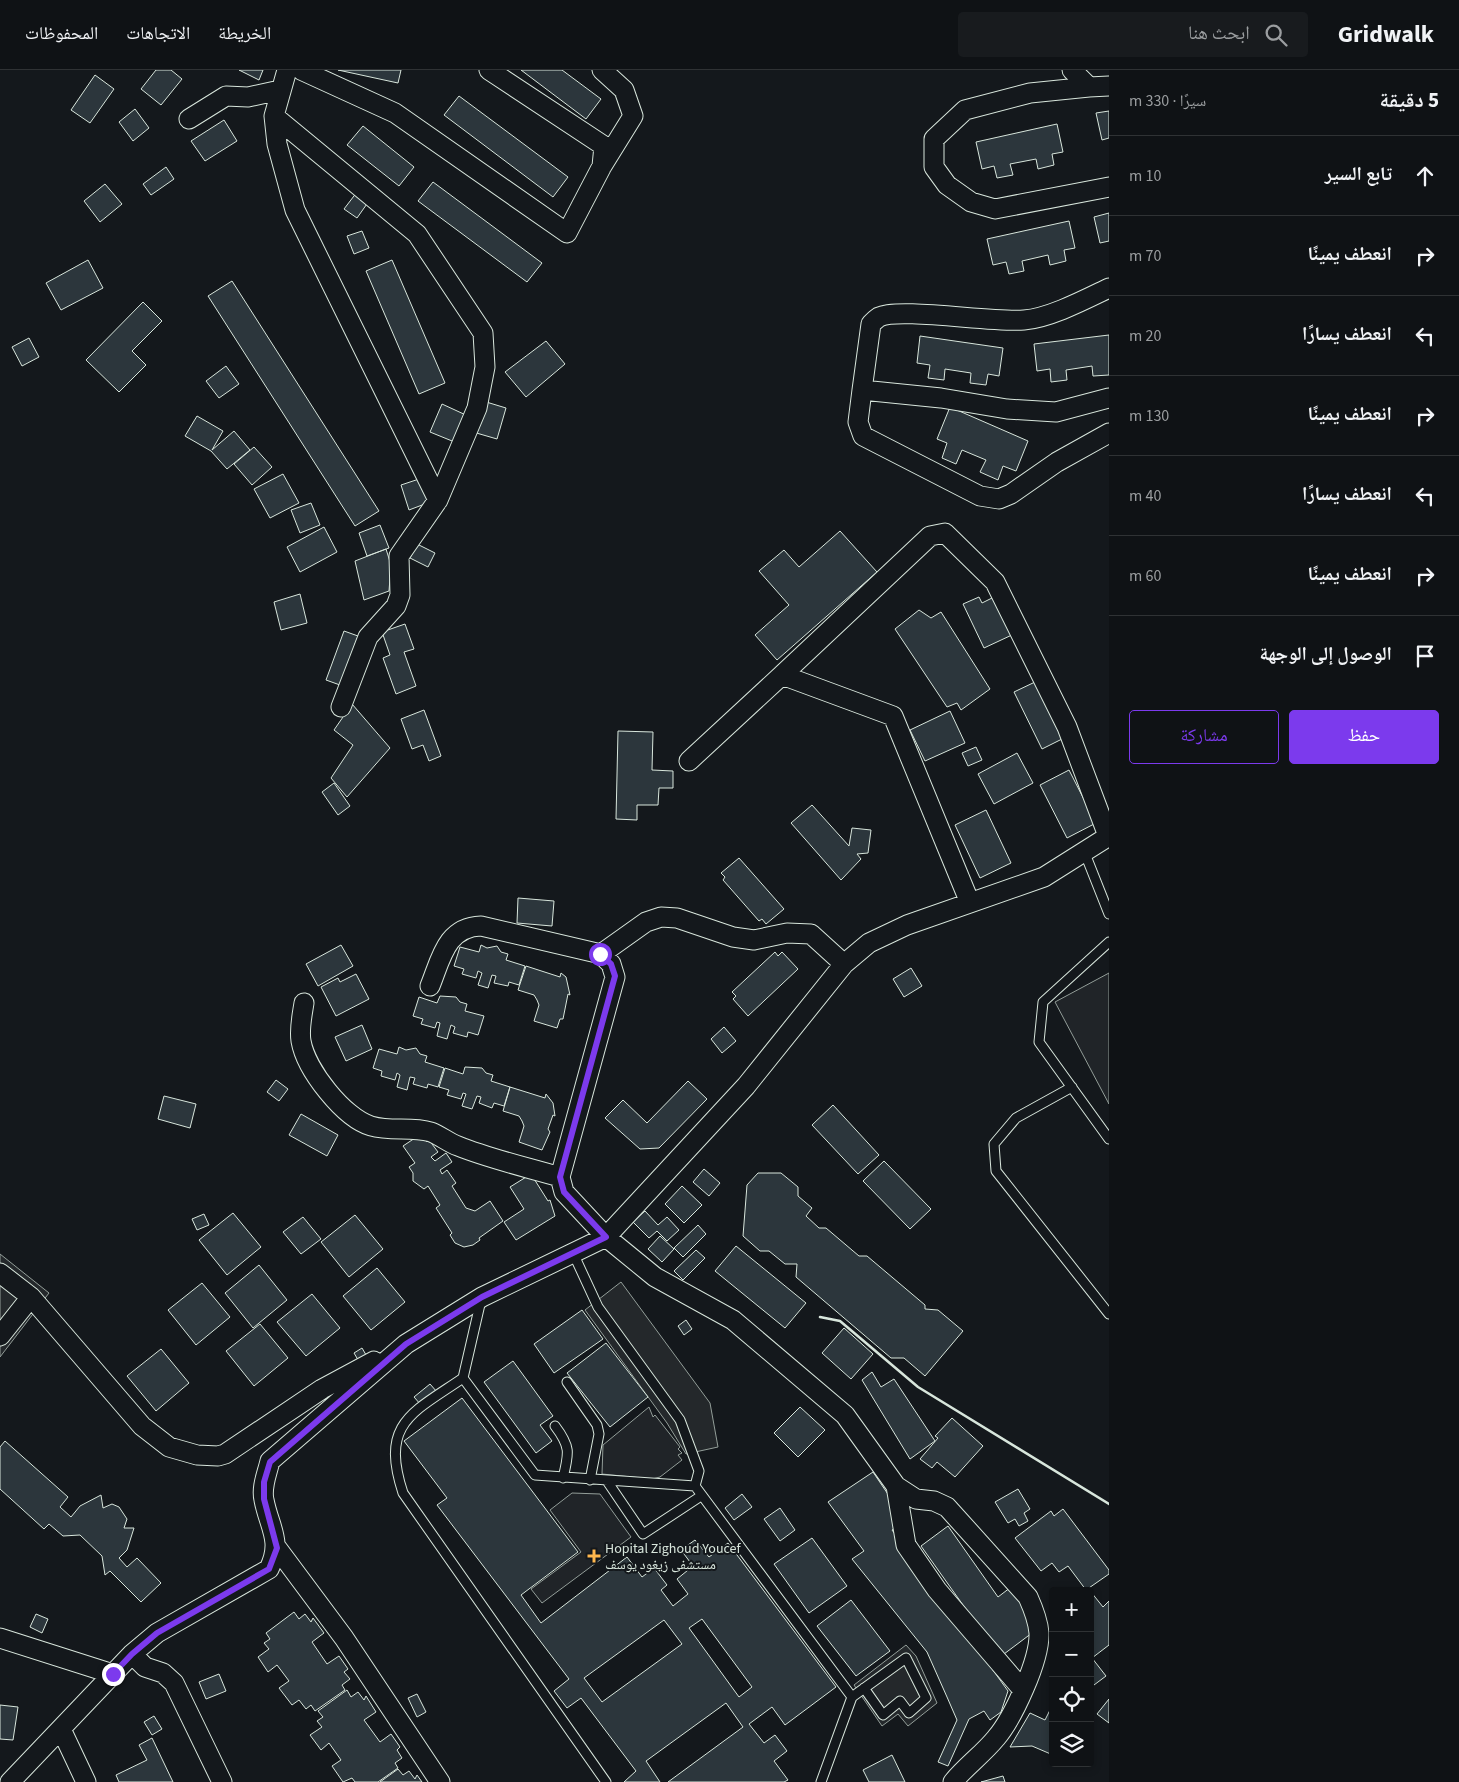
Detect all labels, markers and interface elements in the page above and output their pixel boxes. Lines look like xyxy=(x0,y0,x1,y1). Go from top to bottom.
search box xyxy=(958,12,1308,57)
text: Gridwalk xyxy=(1338,17,1434,52)
text: ابحث هنا xyxy=(1188,20,1250,47)
text: المحفوظات xyxy=(25,21,98,46)
text: الاتجاهات xyxy=(126,21,190,46)
text: الخريطة xyxy=(218,21,271,46)
icon: search xyxy=(1262,21,1290,49)
text: 5 دقيقة xyxy=(1380,85,1439,115)
text: سيرًا · 330 m xyxy=(1129,90,1206,112)
text: تابع السير xyxy=(1325,161,1392,188)
icon: ahead xyxy=(1411,162,1439,190)
text: 10 m xyxy=(1129,165,1161,187)
text: انعطف يمينًا xyxy=(1308,241,1392,268)
icon: right xyxy=(1411,242,1439,270)
text: 70 m xyxy=(1129,245,1161,267)
text: انعطف يسارًا xyxy=(1302,321,1392,348)
icon: left xyxy=(1411,322,1439,350)
text: 20 m xyxy=(1129,325,1161,347)
text: انعطف يمينًا xyxy=(1308,401,1392,428)
icon: right xyxy=(1411,402,1439,430)
text: 130 m xyxy=(1129,405,1169,427)
text: انعطف يسارًا xyxy=(1302,481,1392,508)
icon: left xyxy=(1411,482,1439,510)
text: 40 m xyxy=(1129,485,1161,507)
text: انعطف يمينًا xyxy=(1308,561,1392,588)
icon: right xyxy=(1411,562,1439,590)
text: 60 m xyxy=(1129,565,1161,587)
text: الوصول إلى الوجهة xyxy=(1259,641,1392,668)
icon: arrive xyxy=(1411,642,1439,670)
button: مشاركة xyxy=(1129,710,1279,764)
button: حفظ xyxy=(1289,710,1439,764)
route start xyxy=(589,943,612,966)
place label: Hopital Zighoud Youcef مستشفى زيغود يوسف xyxy=(605,1539,742,1575)
marker: Hopital Zighoud Youcef مستشفى زيغود يوسف xyxy=(587,1549,601,1563)
map controls xyxy=(1049,1587,1094,1767)
button: + xyxy=(1049,1587,1094,1632)
button: − xyxy=(1049,1632,1094,1677)
route end xyxy=(102,1663,125,1686)
button: locate xyxy=(1049,1677,1094,1722)
button: layers xyxy=(1049,1722,1094,1767)

